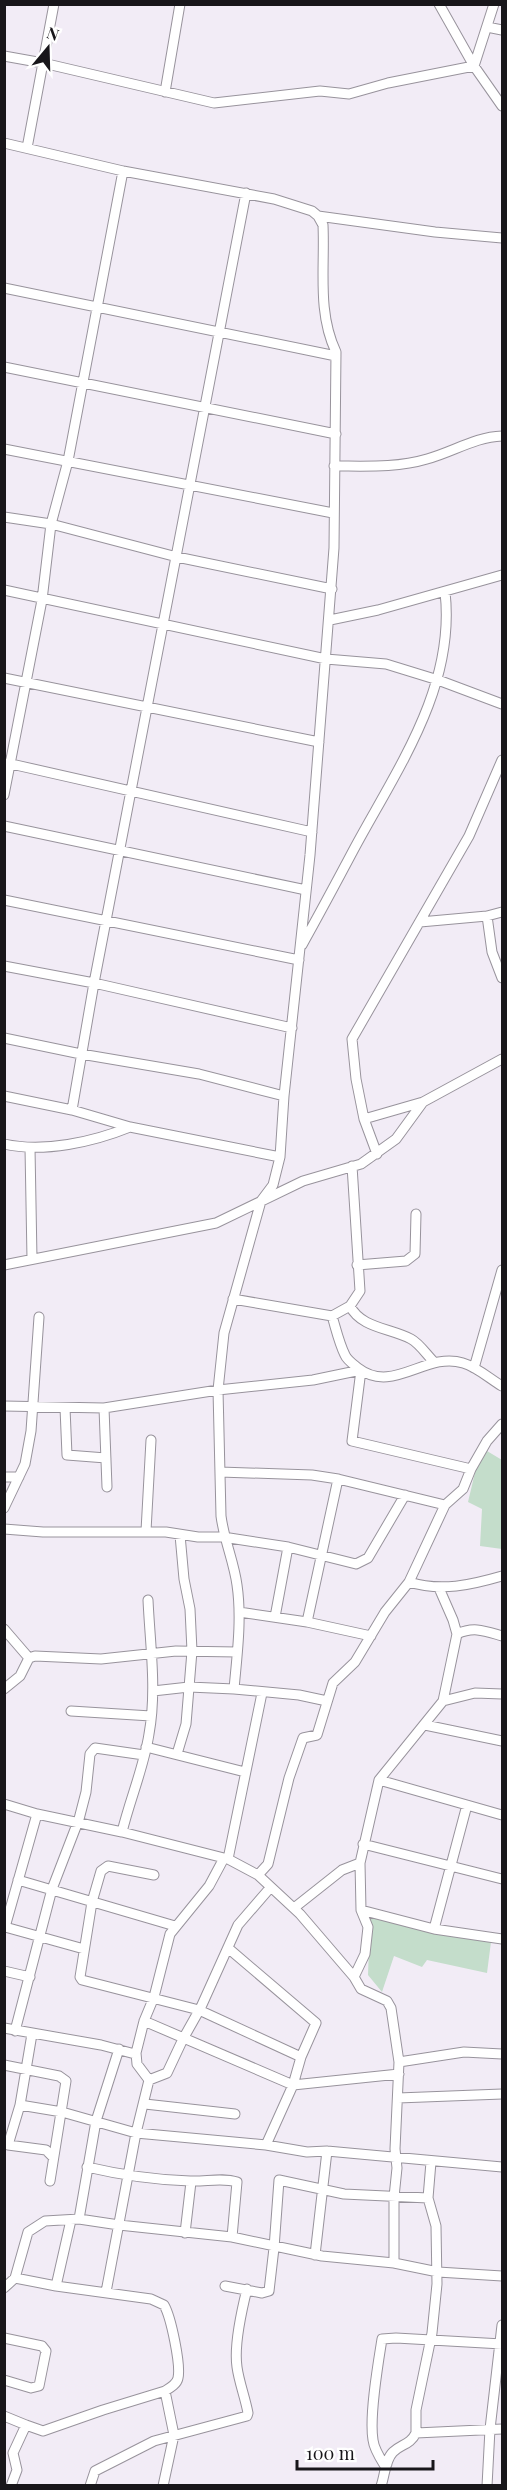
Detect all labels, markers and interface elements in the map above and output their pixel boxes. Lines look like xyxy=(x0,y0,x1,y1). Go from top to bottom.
north arrow xyxy=(18,18,78,78)
text: N xyxy=(44,22,62,45)
scale bar xyxy=(297,2433,434,2471)
text: 100 m xyxy=(306,2441,355,2465)

